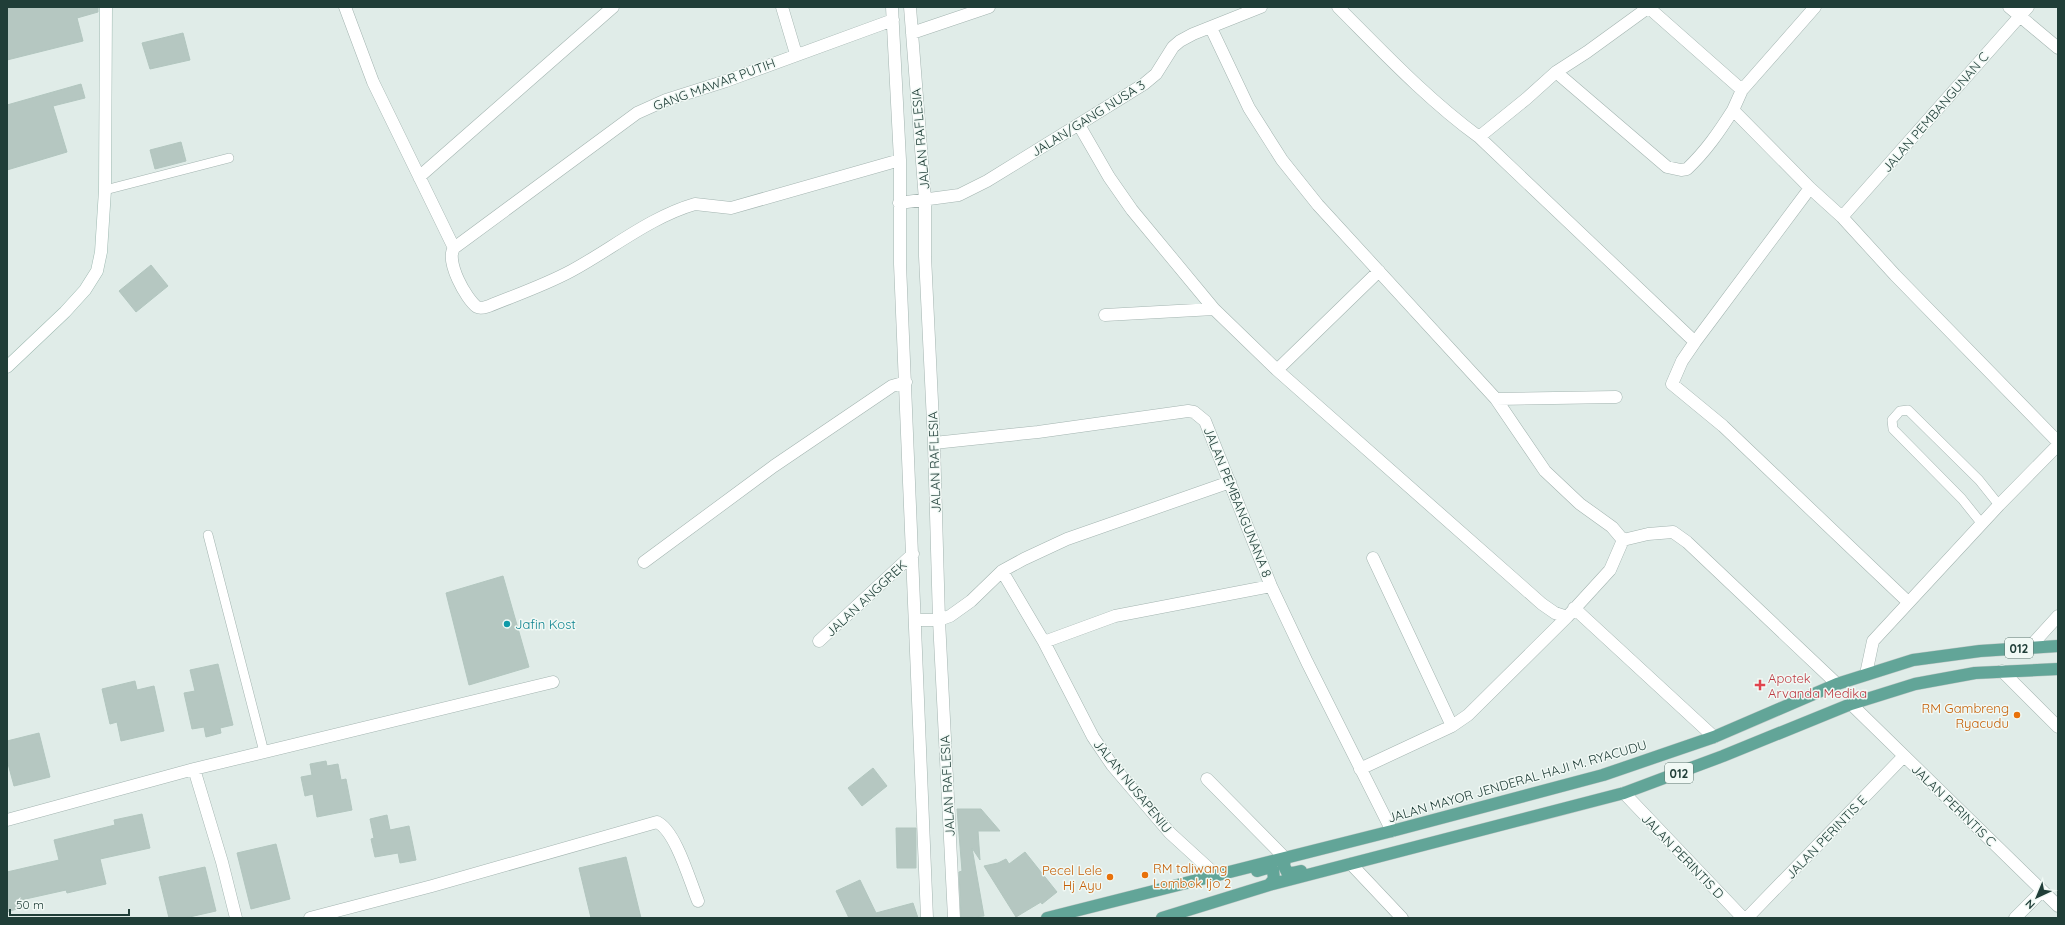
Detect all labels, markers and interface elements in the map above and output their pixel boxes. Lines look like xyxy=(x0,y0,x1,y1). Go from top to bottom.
street label: JALAN PEMBANGUNAN C xyxy=(1878,48,1992,175)
street label: GANG MAWAR PUTIH xyxy=(651,54,777,114)
street label: JALAN/GANG NUSA 3 xyxy=(1028,76,1148,160)
street label: JALAN RAFLESIA xyxy=(908,87,932,190)
street label: JALAN RAFLESIA xyxy=(924,410,944,513)
street label: JALAN PEMBANGUNANA 8 xyxy=(1200,424,1276,580)
street label: JALAN ANGGREK xyxy=(822,556,910,640)
place label: Jafin Kost xyxy=(515,616,576,632)
marker: Jafin Kost xyxy=(502,619,512,629)
road number: 012 xyxy=(2005,638,2033,658)
place label: Apotek Arvanda Medika xyxy=(1768,670,1867,701)
marker: Apotek Arvanda Medika xyxy=(1755,680,1765,690)
place label: RM Gambreng Ryacudu xyxy=(1921,700,2009,731)
marker: RM Gambreng Ryacudu xyxy=(2012,710,2022,720)
street label: JALAN RAFLESIA xyxy=(936,734,958,837)
street label: JALAN NUSAPENIU xyxy=(1090,736,1176,836)
street label: JALAN MAYOR JENDERAL HAJI M. RYACUDU xyxy=(1386,736,1648,826)
street label: JALAN PERINTIS C xyxy=(1909,761,2000,850)
road number: 012 xyxy=(1665,763,1693,783)
street label: JALAN PERINTIS E xyxy=(1782,792,1870,882)
street label: JALAN PERINTIS D xyxy=(1638,810,1728,902)
place label: RM taliwang Lombok Ijo 2 xyxy=(1153,860,1231,891)
place label: Pecel Lele Hj Ayu xyxy=(1042,862,1102,893)
marker: RM taliwang Lombok Ijo 2 xyxy=(1140,870,1150,880)
marker: Pecel Lele Hj Ayu xyxy=(1105,872,1115,882)
north arrow xyxy=(2017,877,2057,917)
scale bar xyxy=(10,891,129,917)
text: N xyxy=(2022,896,2038,912)
text: 50 m xyxy=(16,897,44,912)

